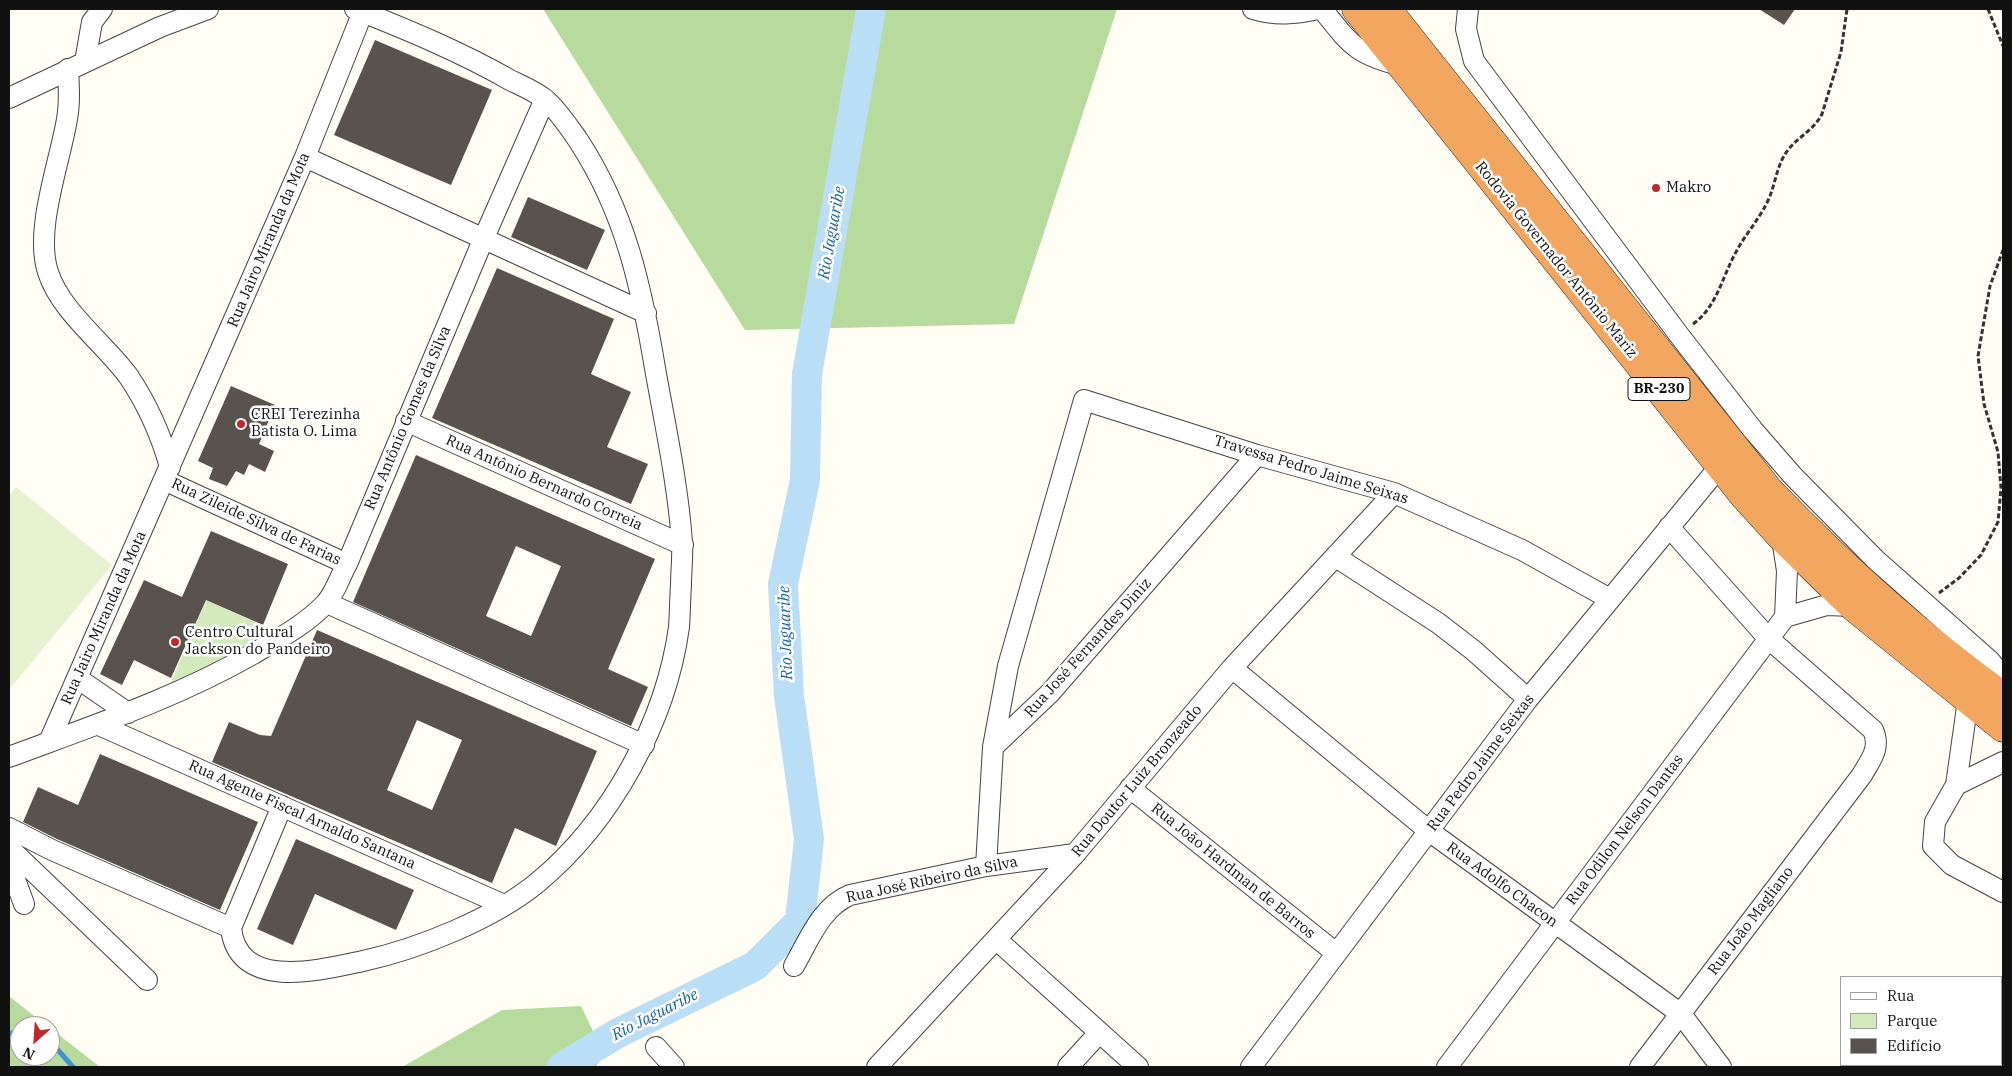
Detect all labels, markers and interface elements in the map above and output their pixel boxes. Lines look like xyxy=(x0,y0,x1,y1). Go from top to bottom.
street label: Rua Jairo Miranda da Mota xyxy=(224,150,314,330)
street label: Rodovia Governador Antônio Mariz xyxy=(1471,158,1641,362)
place label: Makro xyxy=(1666,179,1711,197)
marker: Makro xyxy=(1650,182,1662,194)
water label: Rio Jaguaribe xyxy=(814,185,850,281)
street label: Rua Antônio Gomes da Silva xyxy=(361,323,455,513)
road number: BR-230 xyxy=(1628,378,1690,400)
place label: CREI Terezinha Batista O. Lima xyxy=(251,406,360,441)
marker: CREI Terezinha Batista O. Lima xyxy=(235,418,247,430)
street label: Rua Antônio Bernardo Correia xyxy=(443,431,645,535)
street label: Travessa Pedro Jaime Seixas xyxy=(1212,432,1410,508)
street label: Rua Zileide Silva de Farias xyxy=(168,475,344,569)
street label: Rua Jairo Miranda da Mota xyxy=(58,528,150,708)
street label: Rua José Fernandes Diniz xyxy=(1021,575,1155,721)
water label: Rio Jaguaribe xyxy=(775,586,797,680)
place label: Centro Cultural Jackson do Pandeiro xyxy=(185,624,330,659)
marker: Centro Cultural Jackson do Pandeiro xyxy=(169,636,181,648)
street label: Rua Pedro Jaime Seixas xyxy=(1424,691,1538,835)
street label: Rua Doutor Luiz Bronzeado xyxy=(1068,701,1206,861)
street label: Rua Odilon Nelson Dantas xyxy=(1563,751,1687,909)
street label: Rua Agente Fiscal Arnaldo Santana xyxy=(186,757,418,873)
street label: Rua João Hardman de Barros xyxy=(1147,799,1319,943)
street label: Rua Adolfo Chacon xyxy=(1443,839,1561,931)
street label: Rua José Ribeiro da Silva xyxy=(845,853,1019,907)
street label: Rua João Magliano xyxy=(1704,863,1798,979)
legend xyxy=(1840,976,2002,1066)
water label: Rio Jaguaribe xyxy=(609,985,701,1045)
text: Rua xyxy=(1887,986,1914,1005)
text: Parque xyxy=(1887,1011,1937,1030)
north arrow xyxy=(10,1016,60,1066)
text: Edifício xyxy=(1887,1036,1941,1055)
text: N xyxy=(20,1043,38,1064)

